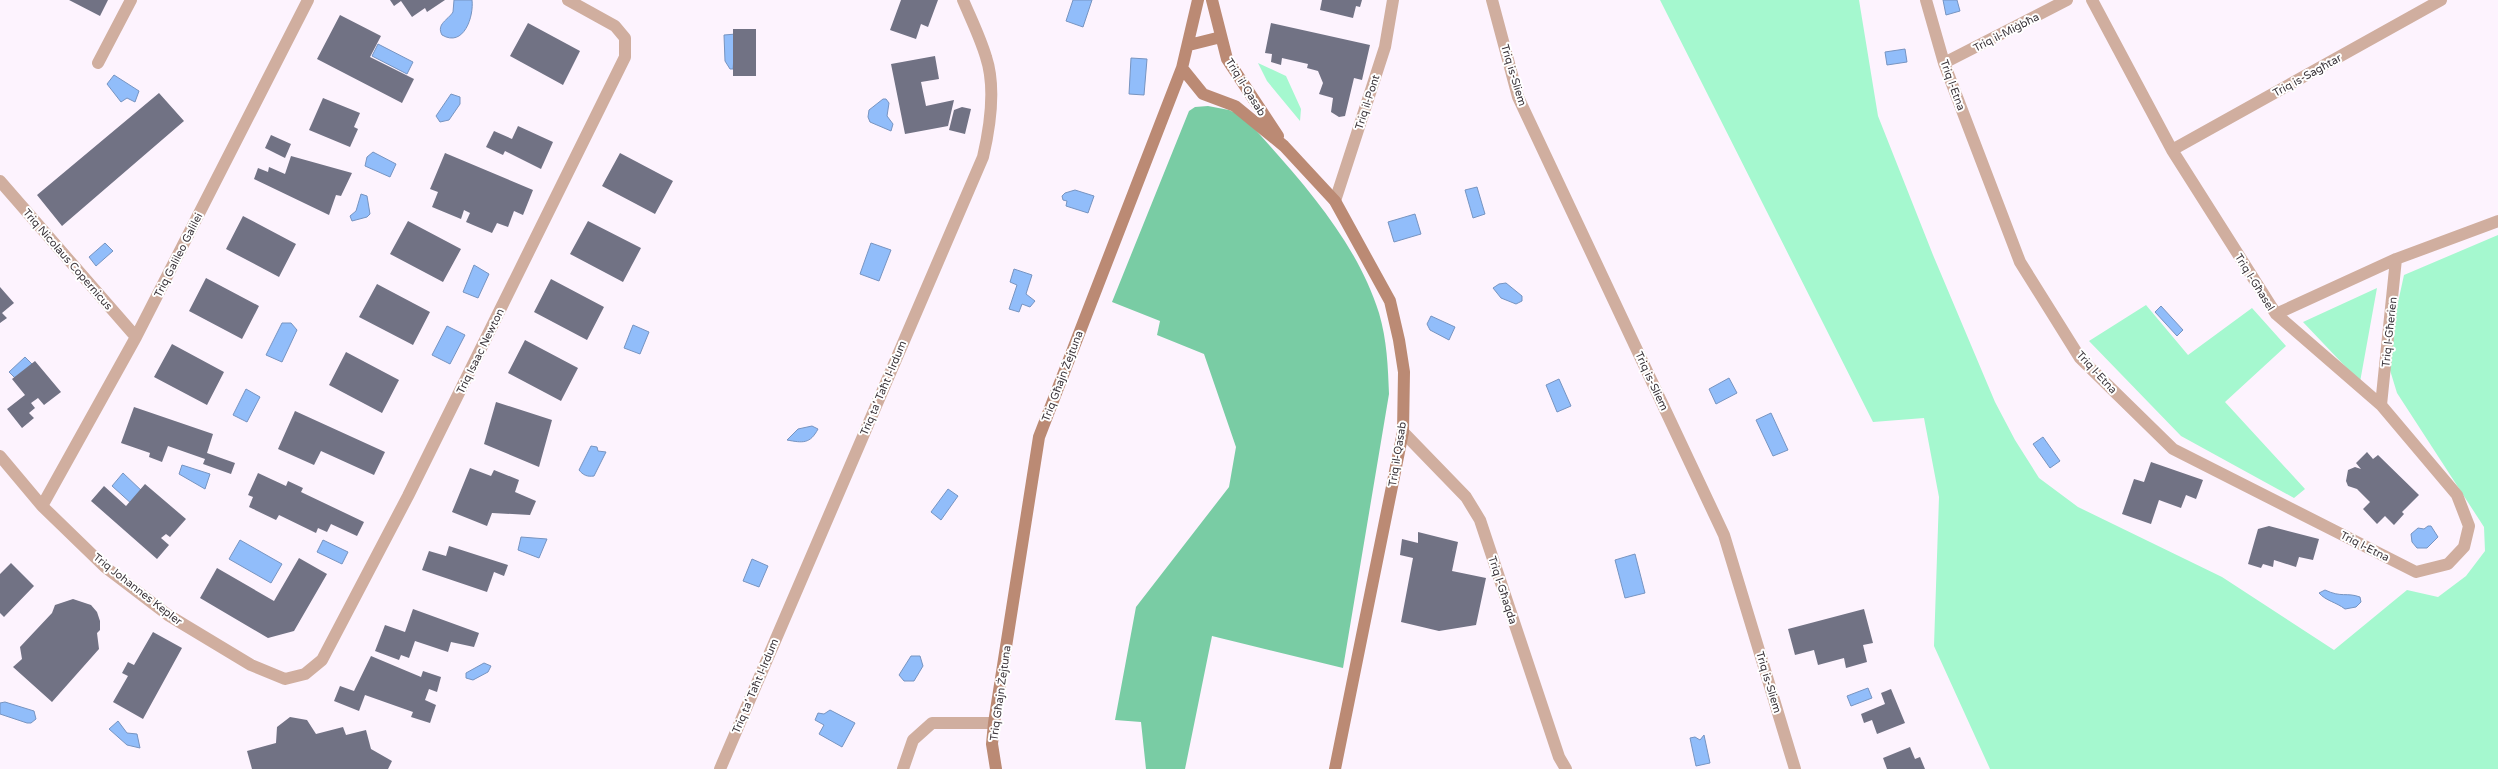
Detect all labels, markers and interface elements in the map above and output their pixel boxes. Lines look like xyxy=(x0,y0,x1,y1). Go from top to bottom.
street label: Triq il-Miġbħa xyxy=(1971,10,2041,55)
street label: Triq is-Sliem xyxy=(1498,43,1529,107)
street label: Triq is-Sagħtar xyxy=(2271,51,2344,100)
street label: Triq il-Qasab xyxy=(1223,56,1268,119)
street label: Triq l-Etna xyxy=(1937,58,1968,112)
street label: Triq il-Pont xyxy=(1353,73,1382,131)
street label: Triq Nicolaus Copernicus xyxy=(20,206,115,312)
street label: Triq Galileo Galilei xyxy=(152,211,205,300)
street label: Triq l-Għasel xyxy=(2232,251,2277,313)
street label: Triq l-Għerien xyxy=(2379,296,2400,368)
street label: Triq Isaac Newton xyxy=(454,306,507,396)
street label: Triq Għajn Żejtuna xyxy=(1039,329,1086,423)
street label: Triq ta' Taħt l-Irdum xyxy=(858,339,909,438)
street label: Triq l-Etna xyxy=(2074,348,2120,396)
street label: Triq is-Sliem xyxy=(1632,350,1671,413)
street label: Triq il-Qasab xyxy=(1386,421,1409,487)
street label: Triq l-Etna xyxy=(2338,529,2391,564)
street label: Triq Johannes Kepler xyxy=(91,551,185,629)
street label: Triq l-Għaqda xyxy=(1485,555,1520,626)
street label: Triq ta' Taħt l-Irdum xyxy=(730,637,781,736)
street label: Triq Għajn Żejtuna xyxy=(987,645,1014,742)
street label: Triq is-Sliem xyxy=(1753,650,1784,714)

